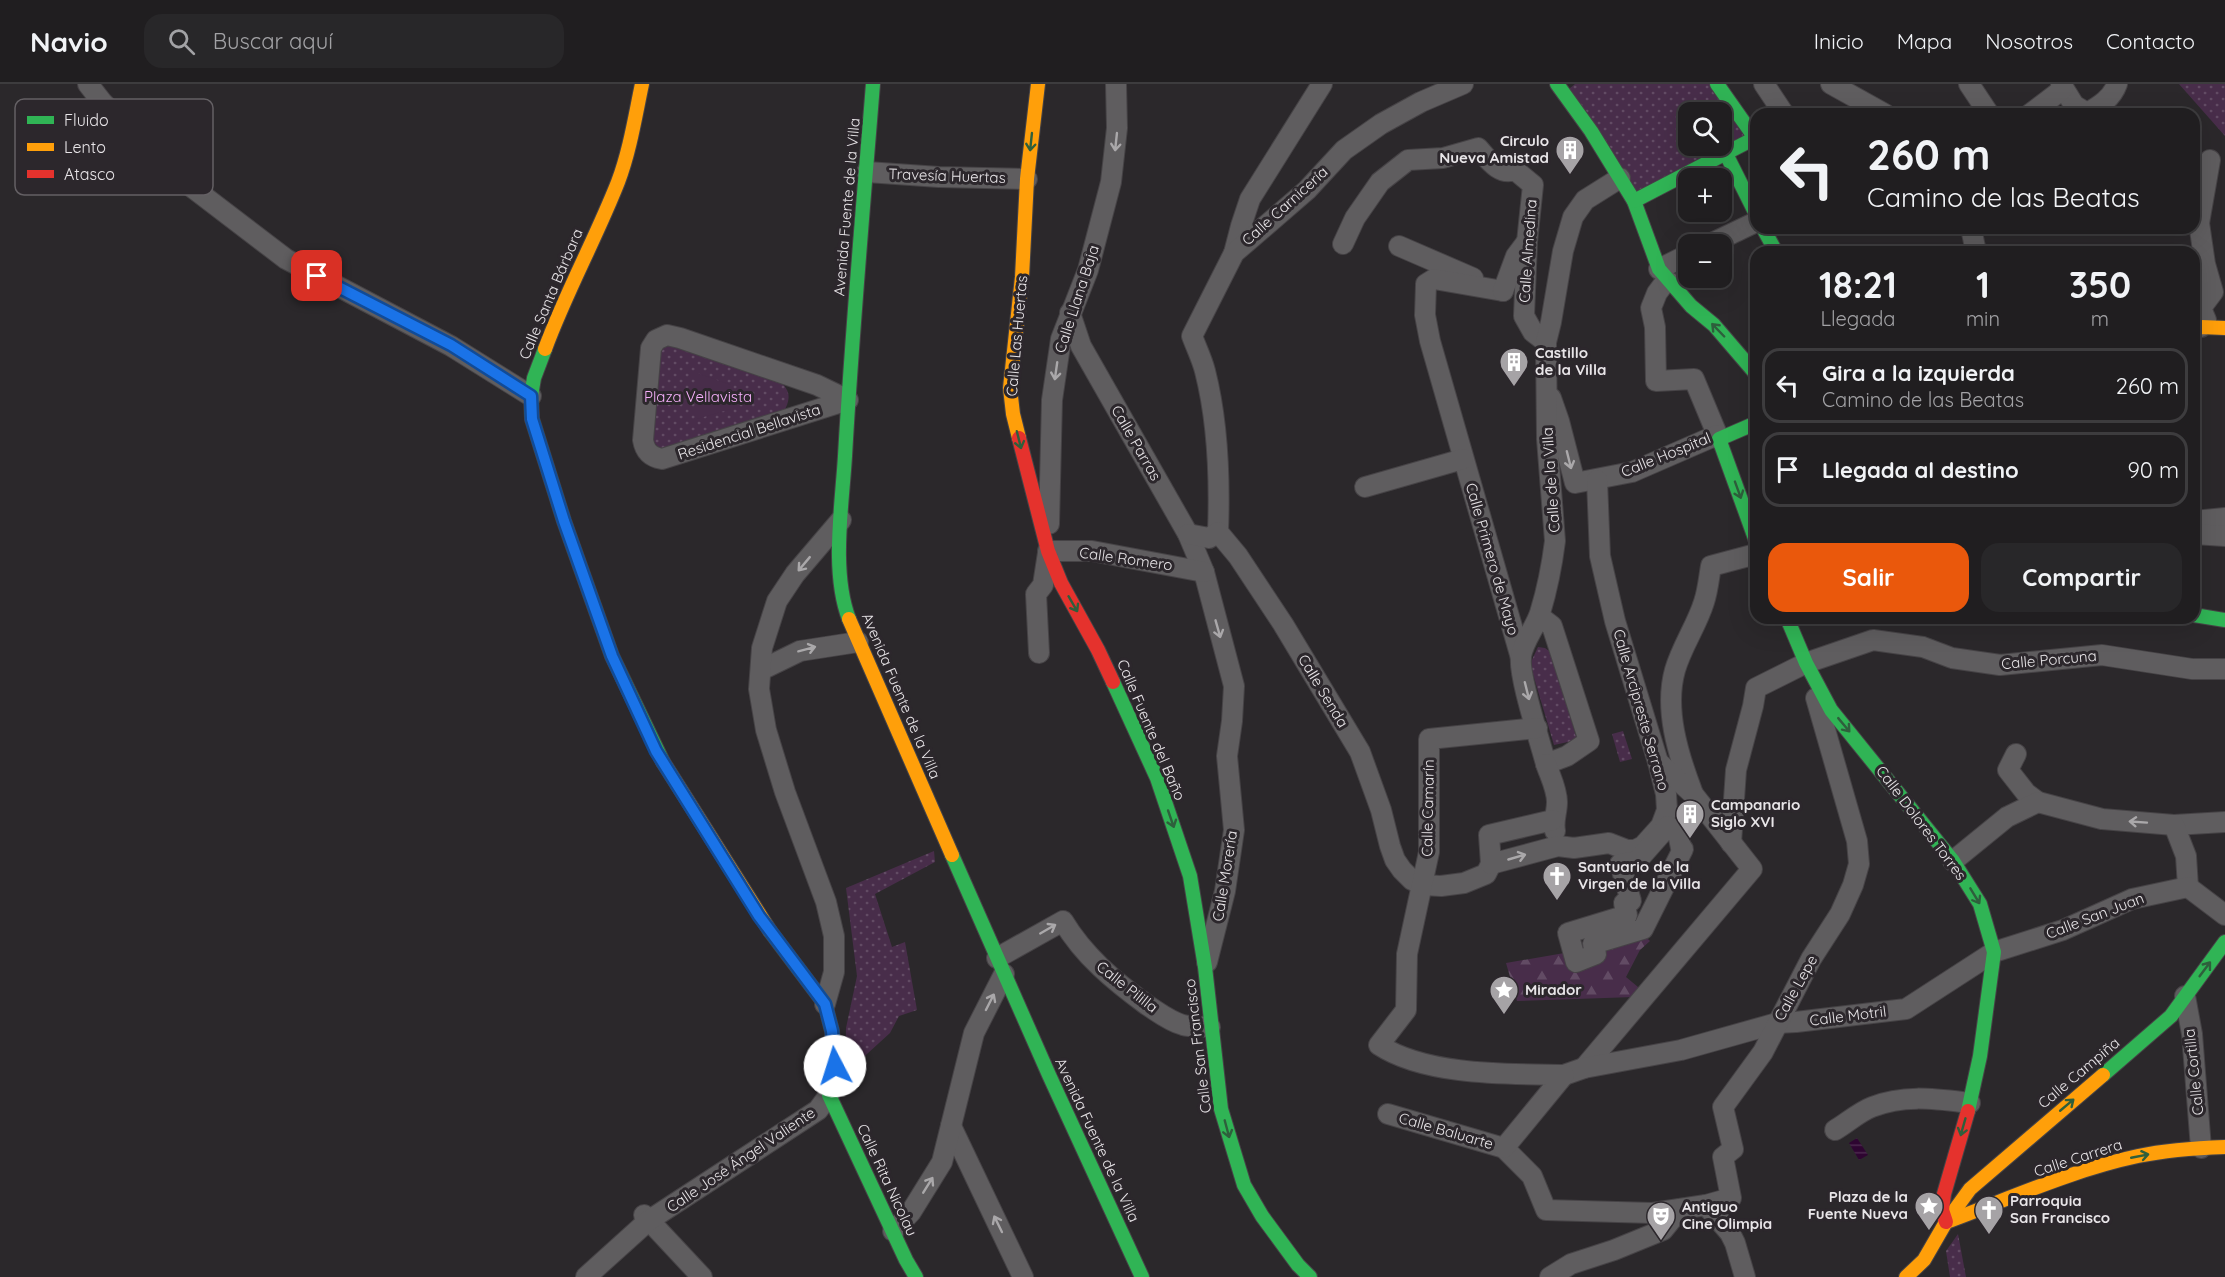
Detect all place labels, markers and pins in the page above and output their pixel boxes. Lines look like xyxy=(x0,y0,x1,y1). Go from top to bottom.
place label: Circulo Nueva Amistad xyxy=(1439,131,1549,167)
building icon: Circulo Nueva Amistad xyxy=(1554,134,1586,176)
pin xyxy=(291,250,342,301)
place label: Castillo de la Villa xyxy=(1535,343,1606,379)
building icon: Castillo de la Villa xyxy=(1498,346,1530,388)
place label: Campanario Siglo XVI xyxy=(1711,795,1800,831)
building icon: Campanario Siglo XVI xyxy=(1674,798,1706,840)
place label: Santuario de la Virgen de la Villa xyxy=(1578,857,1701,893)
church icon: Santuario de la Virgen de la Villa xyxy=(1541,860,1573,902)
place icon: Mirador xyxy=(1488,974,1520,1016)
place label: Mirador xyxy=(1525,980,1582,999)
place label: Plaza de la Fuente Nueva xyxy=(1808,1187,1908,1223)
place icon: Plaza de la Fuente Nueva xyxy=(1913,1190,1945,1232)
place label: Parroquia San Francisco xyxy=(2010,1191,2110,1227)
church icon: Parroquia San Francisco xyxy=(1973,1194,2005,1236)
place label: Antiguo Cine Olimpia xyxy=(1682,1197,1772,1233)
theatre icon: Antiguo Cine Olimpia xyxy=(1645,1200,1677,1242)

